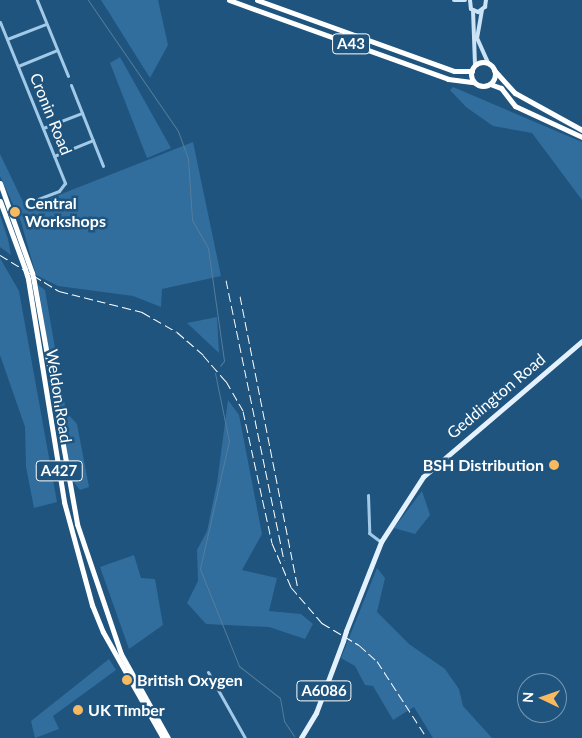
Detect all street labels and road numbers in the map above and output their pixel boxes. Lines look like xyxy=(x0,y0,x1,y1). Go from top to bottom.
road number: A43 xyxy=(331,32,371,56)
street label: Cronin Road xyxy=(26,70,76,158)
street label: Weldon Road xyxy=(42,348,76,444)
street label: Geddington Road xyxy=(443,349,549,443)
road number: A427 xyxy=(35,458,83,484)
road number: A6086 xyxy=(295,678,353,704)

